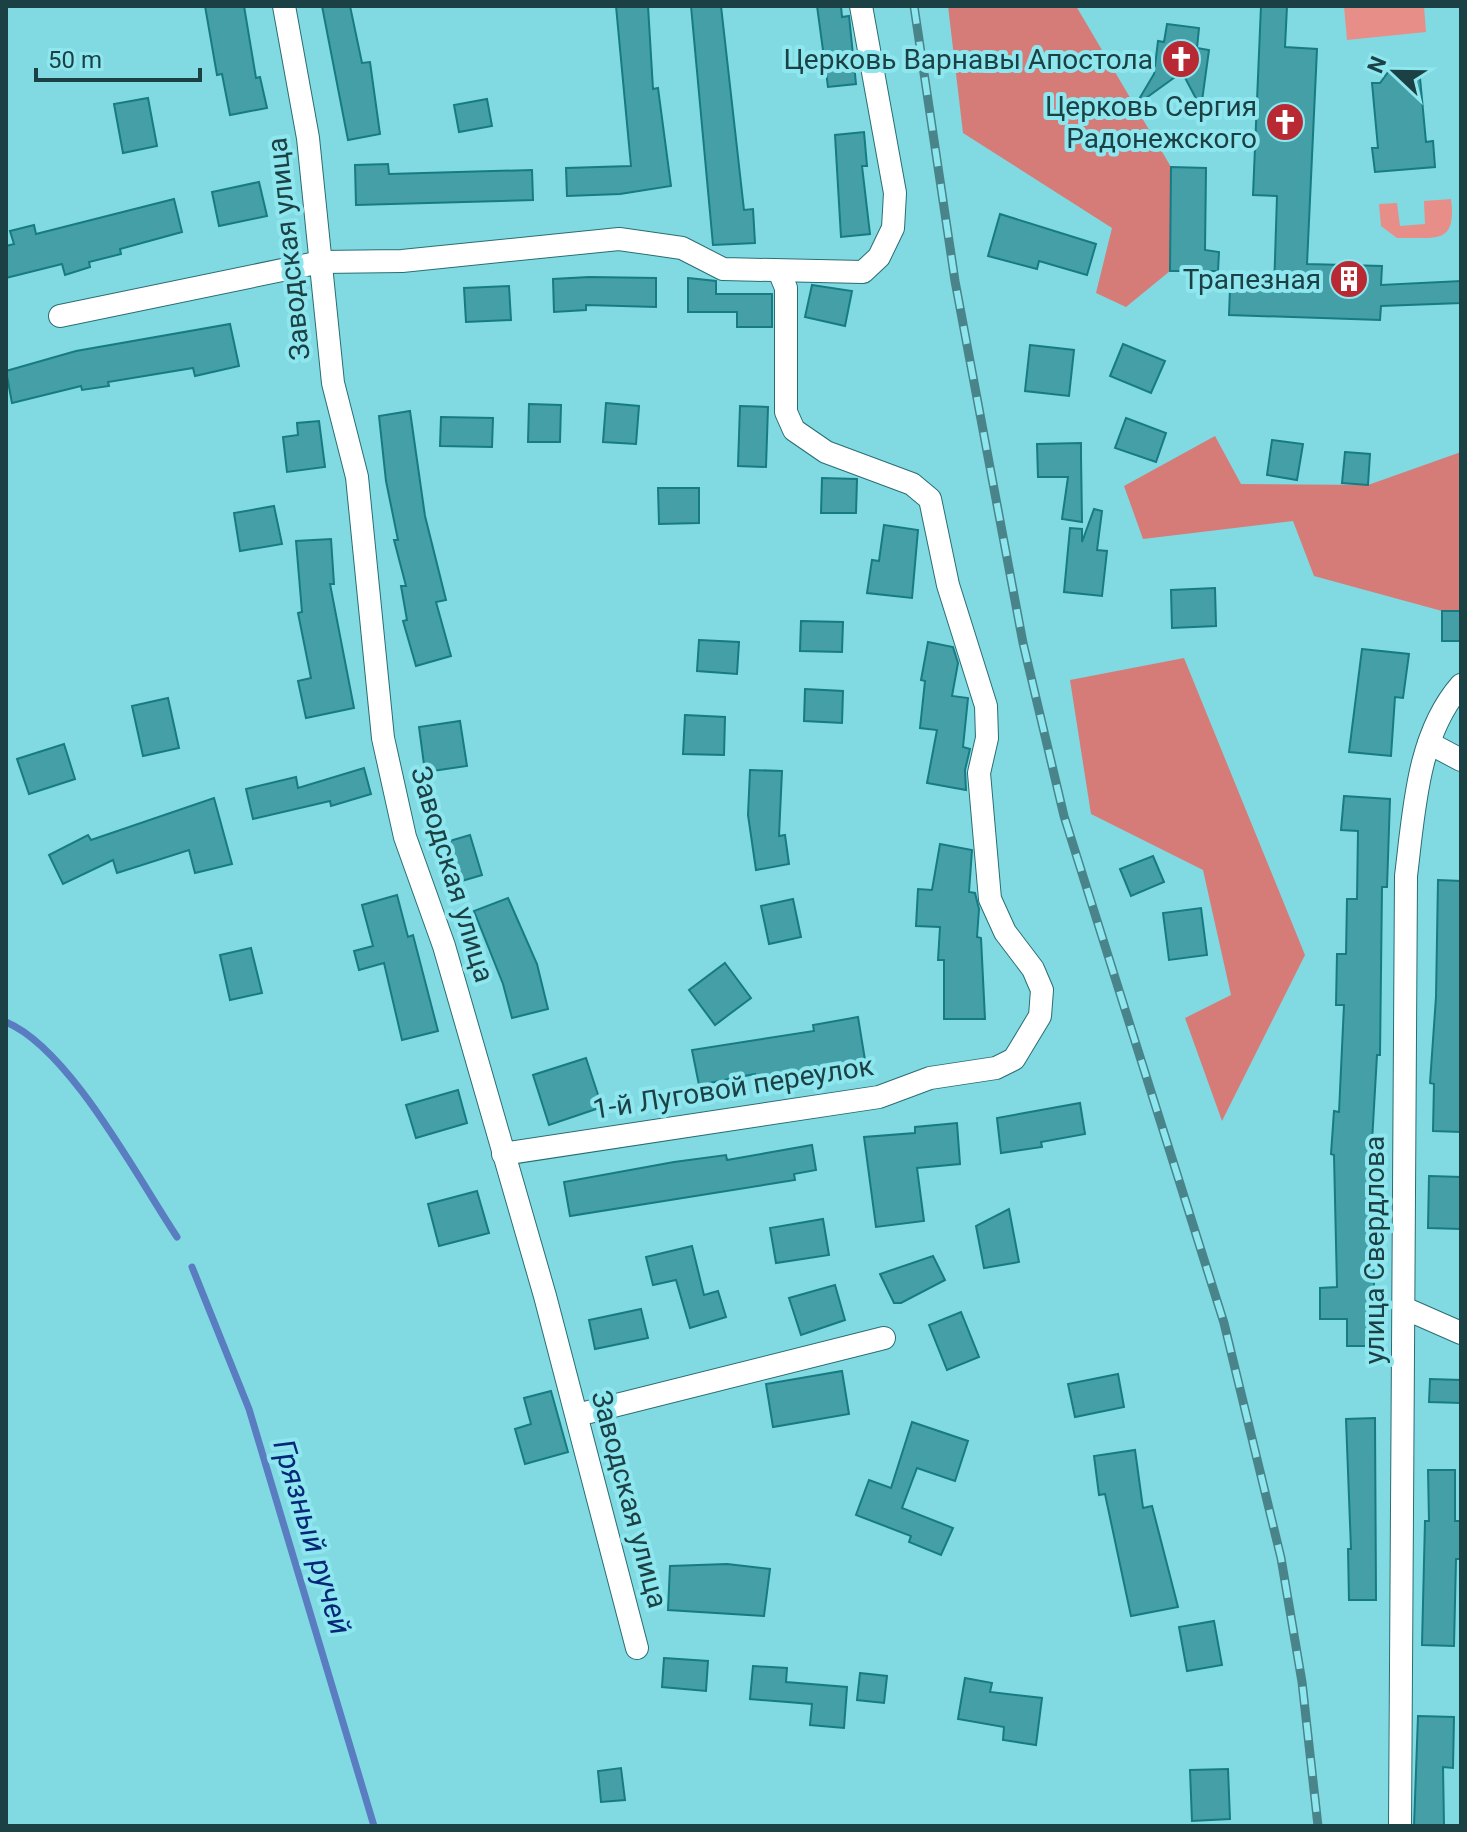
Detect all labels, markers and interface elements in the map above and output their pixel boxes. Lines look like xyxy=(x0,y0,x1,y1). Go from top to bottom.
scale bar xyxy=(36,32,200,82)
north arrow xyxy=(1355,32,1435,112)
church icon: Церковь Варнавы Апостола xyxy=(1160,38,1202,80)
place label: Церковь Варнавы Апостола xyxy=(783,43,1153,76)
text: 50 m xyxy=(48,46,102,74)
text: N xyxy=(1362,53,1391,77)
place label: Церковь Сергия Радонежского xyxy=(1045,90,1257,155)
church icon: Церковь Сергия Радонежского xyxy=(1264,101,1306,143)
street label: Заводская улица xyxy=(260,136,317,362)
building icon: Трапезная xyxy=(1328,258,1370,300)
place label: Трапезная xyxy=(1183,263,1321,296)
street label: Заводская улица xyxy=(404,762,501,986)
street label: 1-й Луговой переулок xyxy=(590,1049,876,1126)
street label: улица Свердлова xyxy=(1358,1136,1391,1364)
street label: Заводская улица xyxy=(585,1387,674,1612)
water label: Грязный ручей xyxy=(266,1435,359,1639)

